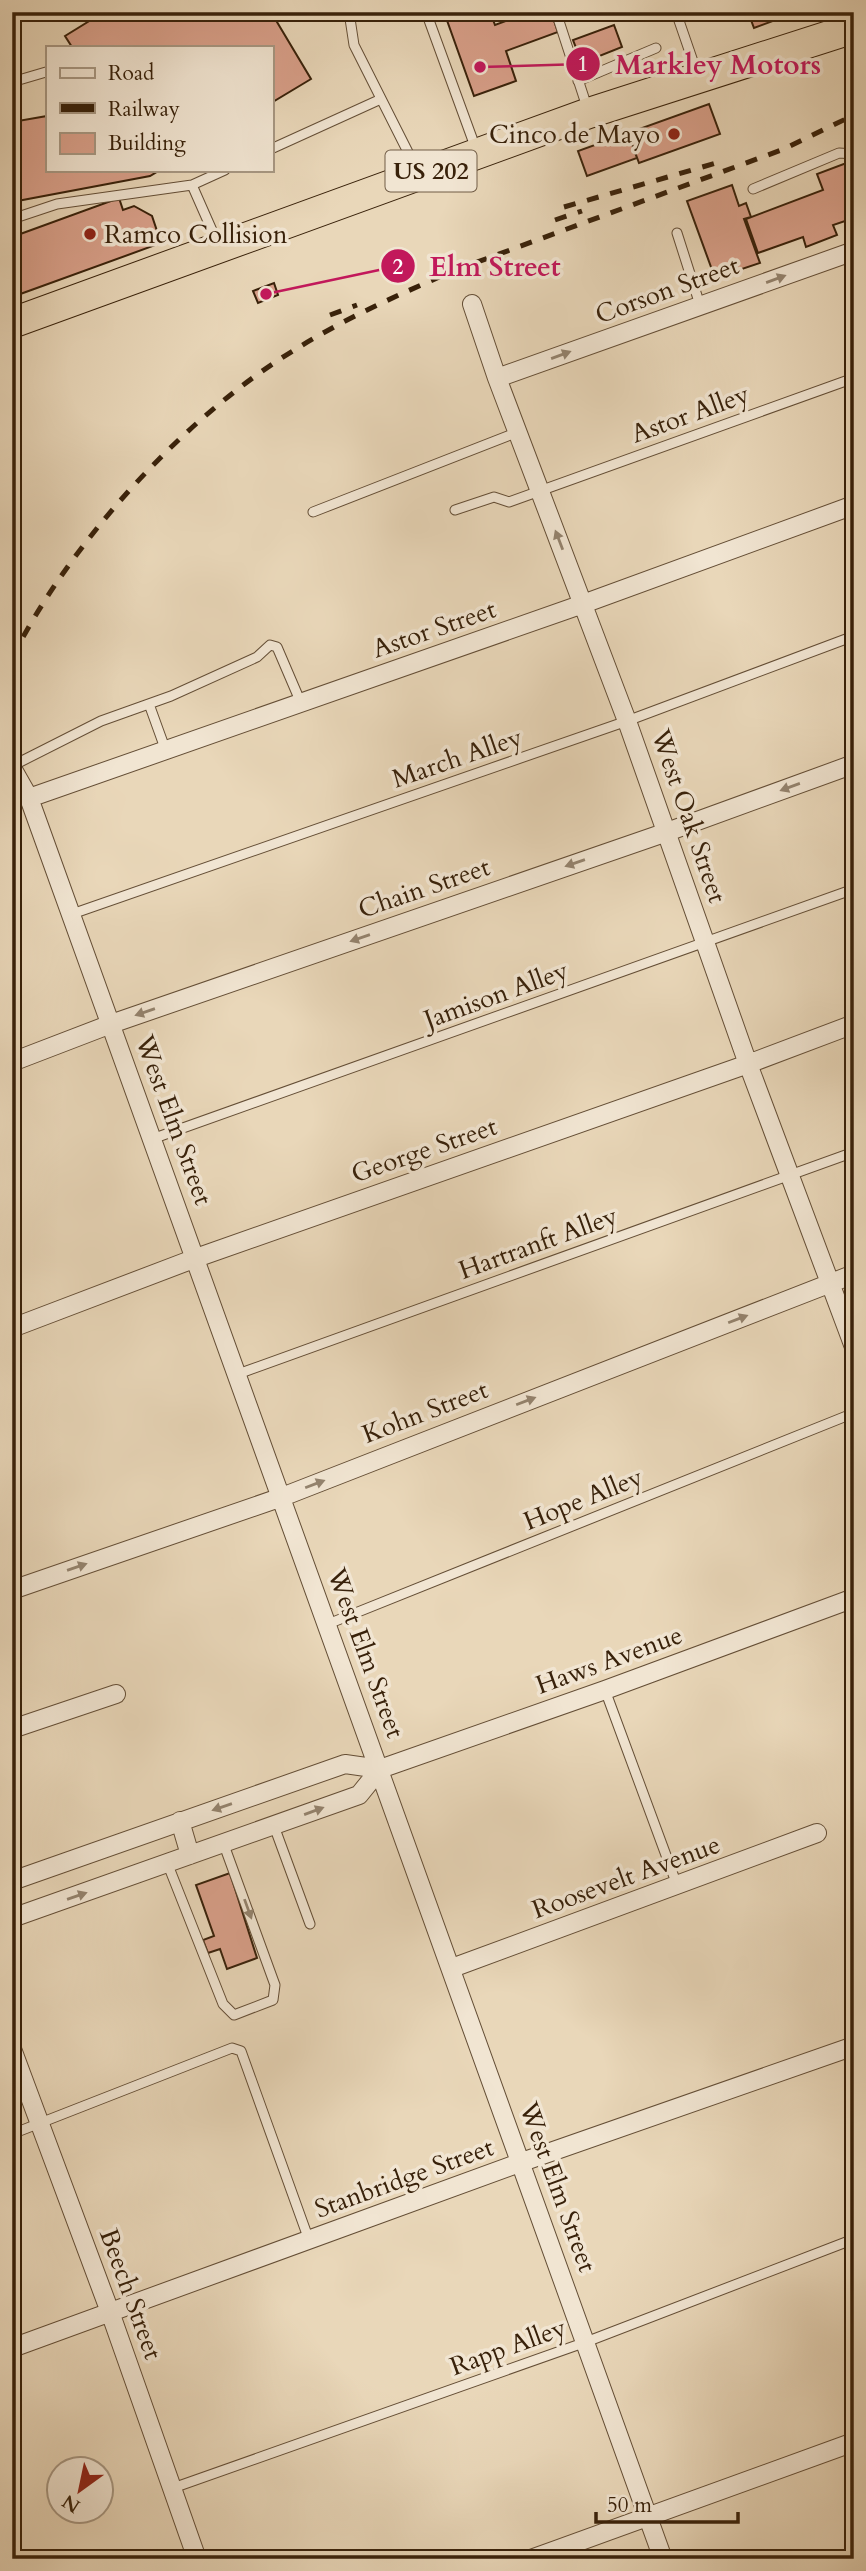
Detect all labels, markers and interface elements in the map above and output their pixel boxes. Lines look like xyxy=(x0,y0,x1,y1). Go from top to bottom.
callout: Markley Motors xyxy=(566,39,835,88)
legend xyxy=(46,46,273,172)
text: Markley Motors xyxy=(615,46,821,84)
text: 1 xyxy=(578,50,588,79)
text: Road xyxy=(108,59,154,88)
text: Railway xyxy=(108,95,180,124)
place label: Cinco de Mayo xyxy=(489,117,660,152)
marker: Cinco de Mayo xyxy=(666,126,682,142)
text: Building xyxy=(108,129,186,158)
road number: US 202 xyxy=(386,150,476,191)
place label: Ramco Collision xyxy=(104,217,288,252)
marker: Ramco Collision xyxy=(82,226,98,242)
callout: Elm Street xyxy=(380,242,574,291)
text: Elm Street xyxy=(429,248,561,286)
street label: Corson Street xyxy=(590,248,744,332)
text: 2 xyxy=(393,253,404,282)
one-way arrow xyxy=(765,273,786,284)
one-way arrow xyxy=(551,349,572,360)
street label: Astor Alley xyxy=(626,376,754,452)
one-way arrow xyxy=(553,530,564,551)
street label: Astor Street xyxy=(368,592,500,666)
street label: March Alley xyxy=(387,719,527,797)
street label: West Oak Street xyxy=(643,724,735,908)
one-way arrow xyxy=(779,782,800,793)
street label: Chain Street xyxy=(354,849,494,927)
one-way arrow xyxy=(565,858,586,869)
one-way arrow xyxy=(350,933,371,944)
street label: Jamison Alley xyxy=(415,953,573,1039)
one-way arrow xyxy=(135,1007,156,1018)
street label: West Elm Street xyxy=(127,1029,221,1210)
street label: George Street xyxy=(347,1109,501,1191)
street label: Hartranft Alley xyxy=(454,1198,622,1288)
one-way arrow xyxy=(728,1313,749,1324)
street label: Kohn Street xyxy=(357,1372,493,1452)
one-way arrow xyxy=(516,1396,537,1407)
street label: Hope Alley xyxy=(518,1459,648,1539)
one-way arrow xyxy=(304,1478,325,1489)
one-way arrow xyxy=(66,1561,87,1572)
street label: West Elm Street xyxy=(319,1562,413,1743)
street label: Haws Avenue xyxy=(531,1617,687,1703)
one-way arrow xyxy=(211,1802,232,1813)
one-way arrow xyxy=(304,1806,325,1817)
street label: Roosevelt Avenue xyxy=(527,1827,725,1927)
one-way arrow xyxy=(66,1890,87,1901)
one-way arrow xyxy=(242,1898,253,1919)
street label: West Elm Street xyxy=(511,2096,605,2277)
street label: Stanbridge Street xyxy=(310,2129,498,2227)
street label: Beech Street xyxy=(91,2224,171,2364)
street label: Rapp Alley xyxy=(445,2310,571,2384)
north arrow xyxy=(46,2456,116,2526)
scale bar xyxy=(596,2480,738,2524)
text: N xyxy=(57,2488,85,2519)
text: 50 m xyxy=(607,2491,652,2520)

